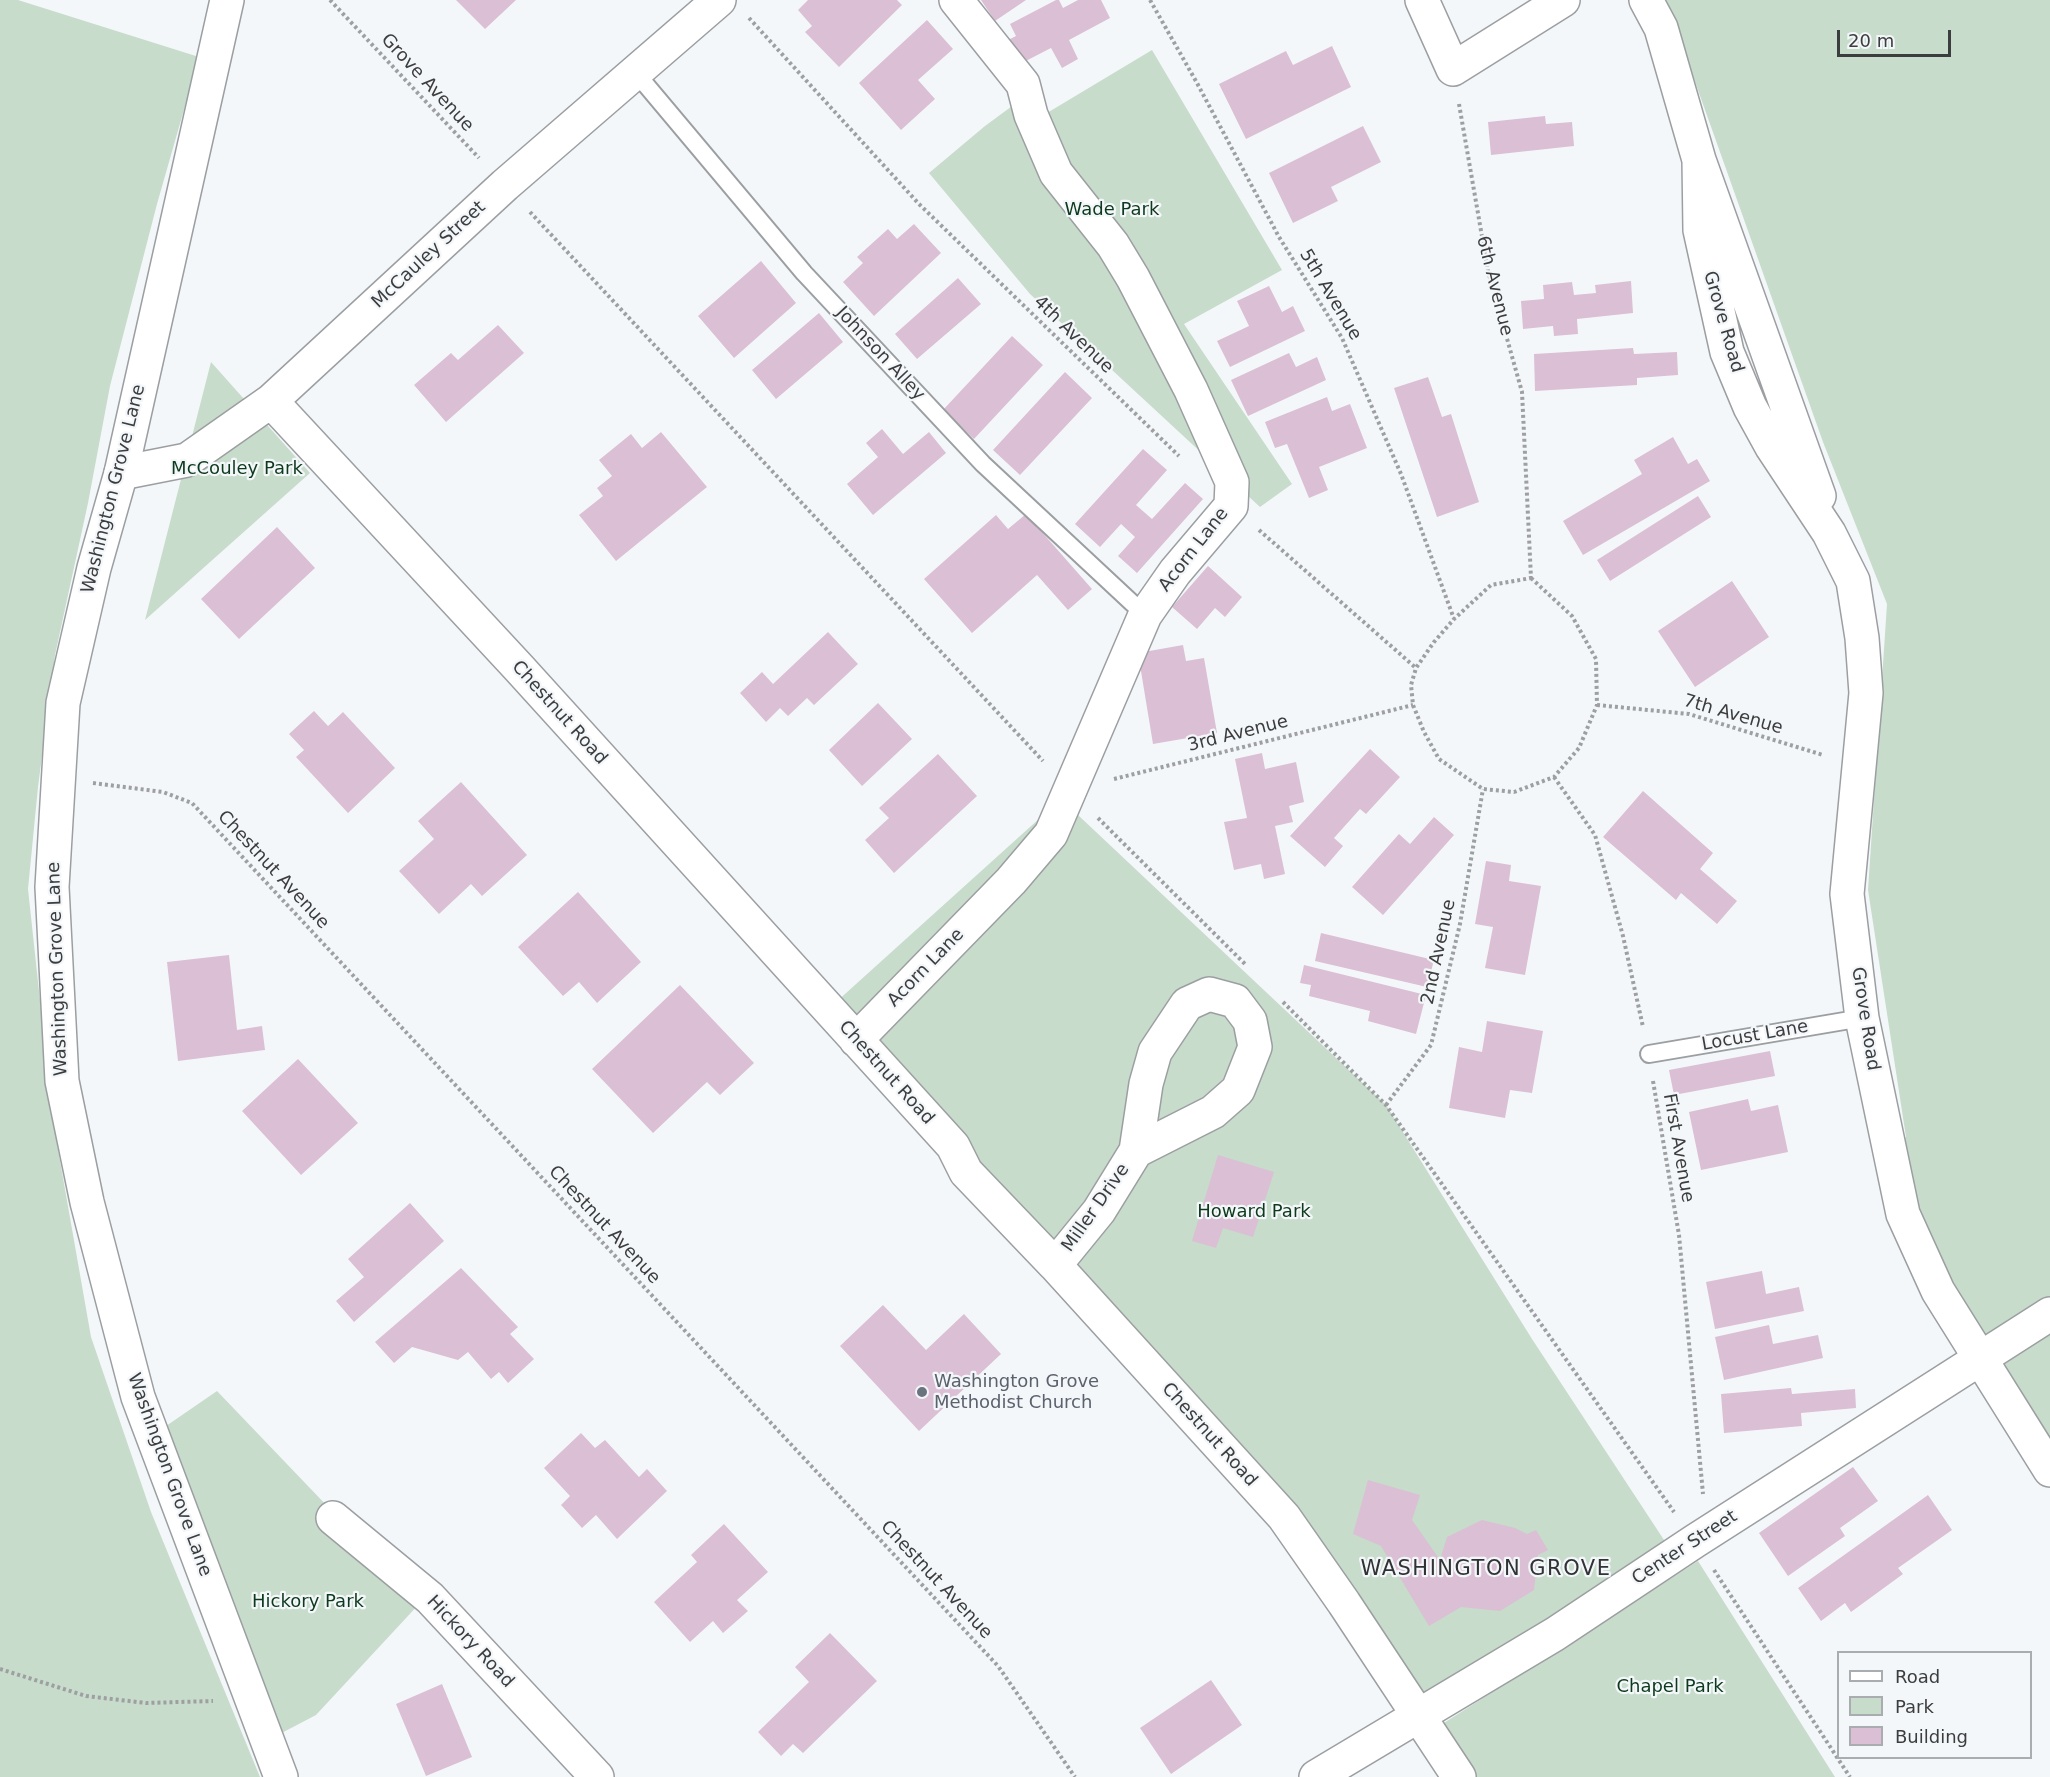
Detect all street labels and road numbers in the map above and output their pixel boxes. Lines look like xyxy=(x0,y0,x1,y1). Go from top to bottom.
street label: Grove Avenue xyxy=(376,29,478,137)
street label: McCauley Street xyxy=(368,197,490,313)
street label: 6th Avenue xyxy=(1471,234,1517,338)
street label: 5th Avenue xyxy=(1294,246,1366,344)
street label: Grove Road xyxy=(1698,269,1748,375)
street label: 4th Avenue xyxy=(1029,292,1117,378)
street label: Johnson Alley xyxy=(831,302,929,406)
street label: Washington Grove Lane xyxy=(78,382,150,596)
street label: Acorn Lane xyxy=(1155,504,1233,596)
street label: Chestnut Road xyxy=(507,657,611,769)
street label: 7th Avenue xyxy=(1681,690,1785,740)
street label: 3rd Avenue xyxy=(1186,711,1290,757)
street label: Chestnut Avenue xyxy=(213,806,333,934)
street label: Washington Grove Lane xyxy=(43,861,73,1077)
street label: 2nd Avenue xyxy=(1417,897,1461,1007)
street label: Acorn Lane xyxy=(883,924,969,1012)
street label: Grove Road xyxy=(1846,966,1884,1072)
street label: Locust Lane xyxy=(1700,1016,1810,1056)
street label: Chestnut Road xyxy=(834,1017,938,1129)
street label: First Avenue xyxy=(1658,1092,1698,1204)
street label: Miller Drive xyxy=(1058,1160,1134,1256)
street label: Chestnut Avenue xyxy=(544,1161,664,1289)
street label: Washington Grove Lane xyxy=(122,1371,216,1579)
street label: Chestnut Road xyxy=(1157,1379,1261,1491)
street label: Center Street xyxy=(1628,1506,1742,1590)
street label: Chestnut Avenue xyxy=(876,1516,996,1644)
street label: Hickory Road xyxy=(422,1591,518,1693)

